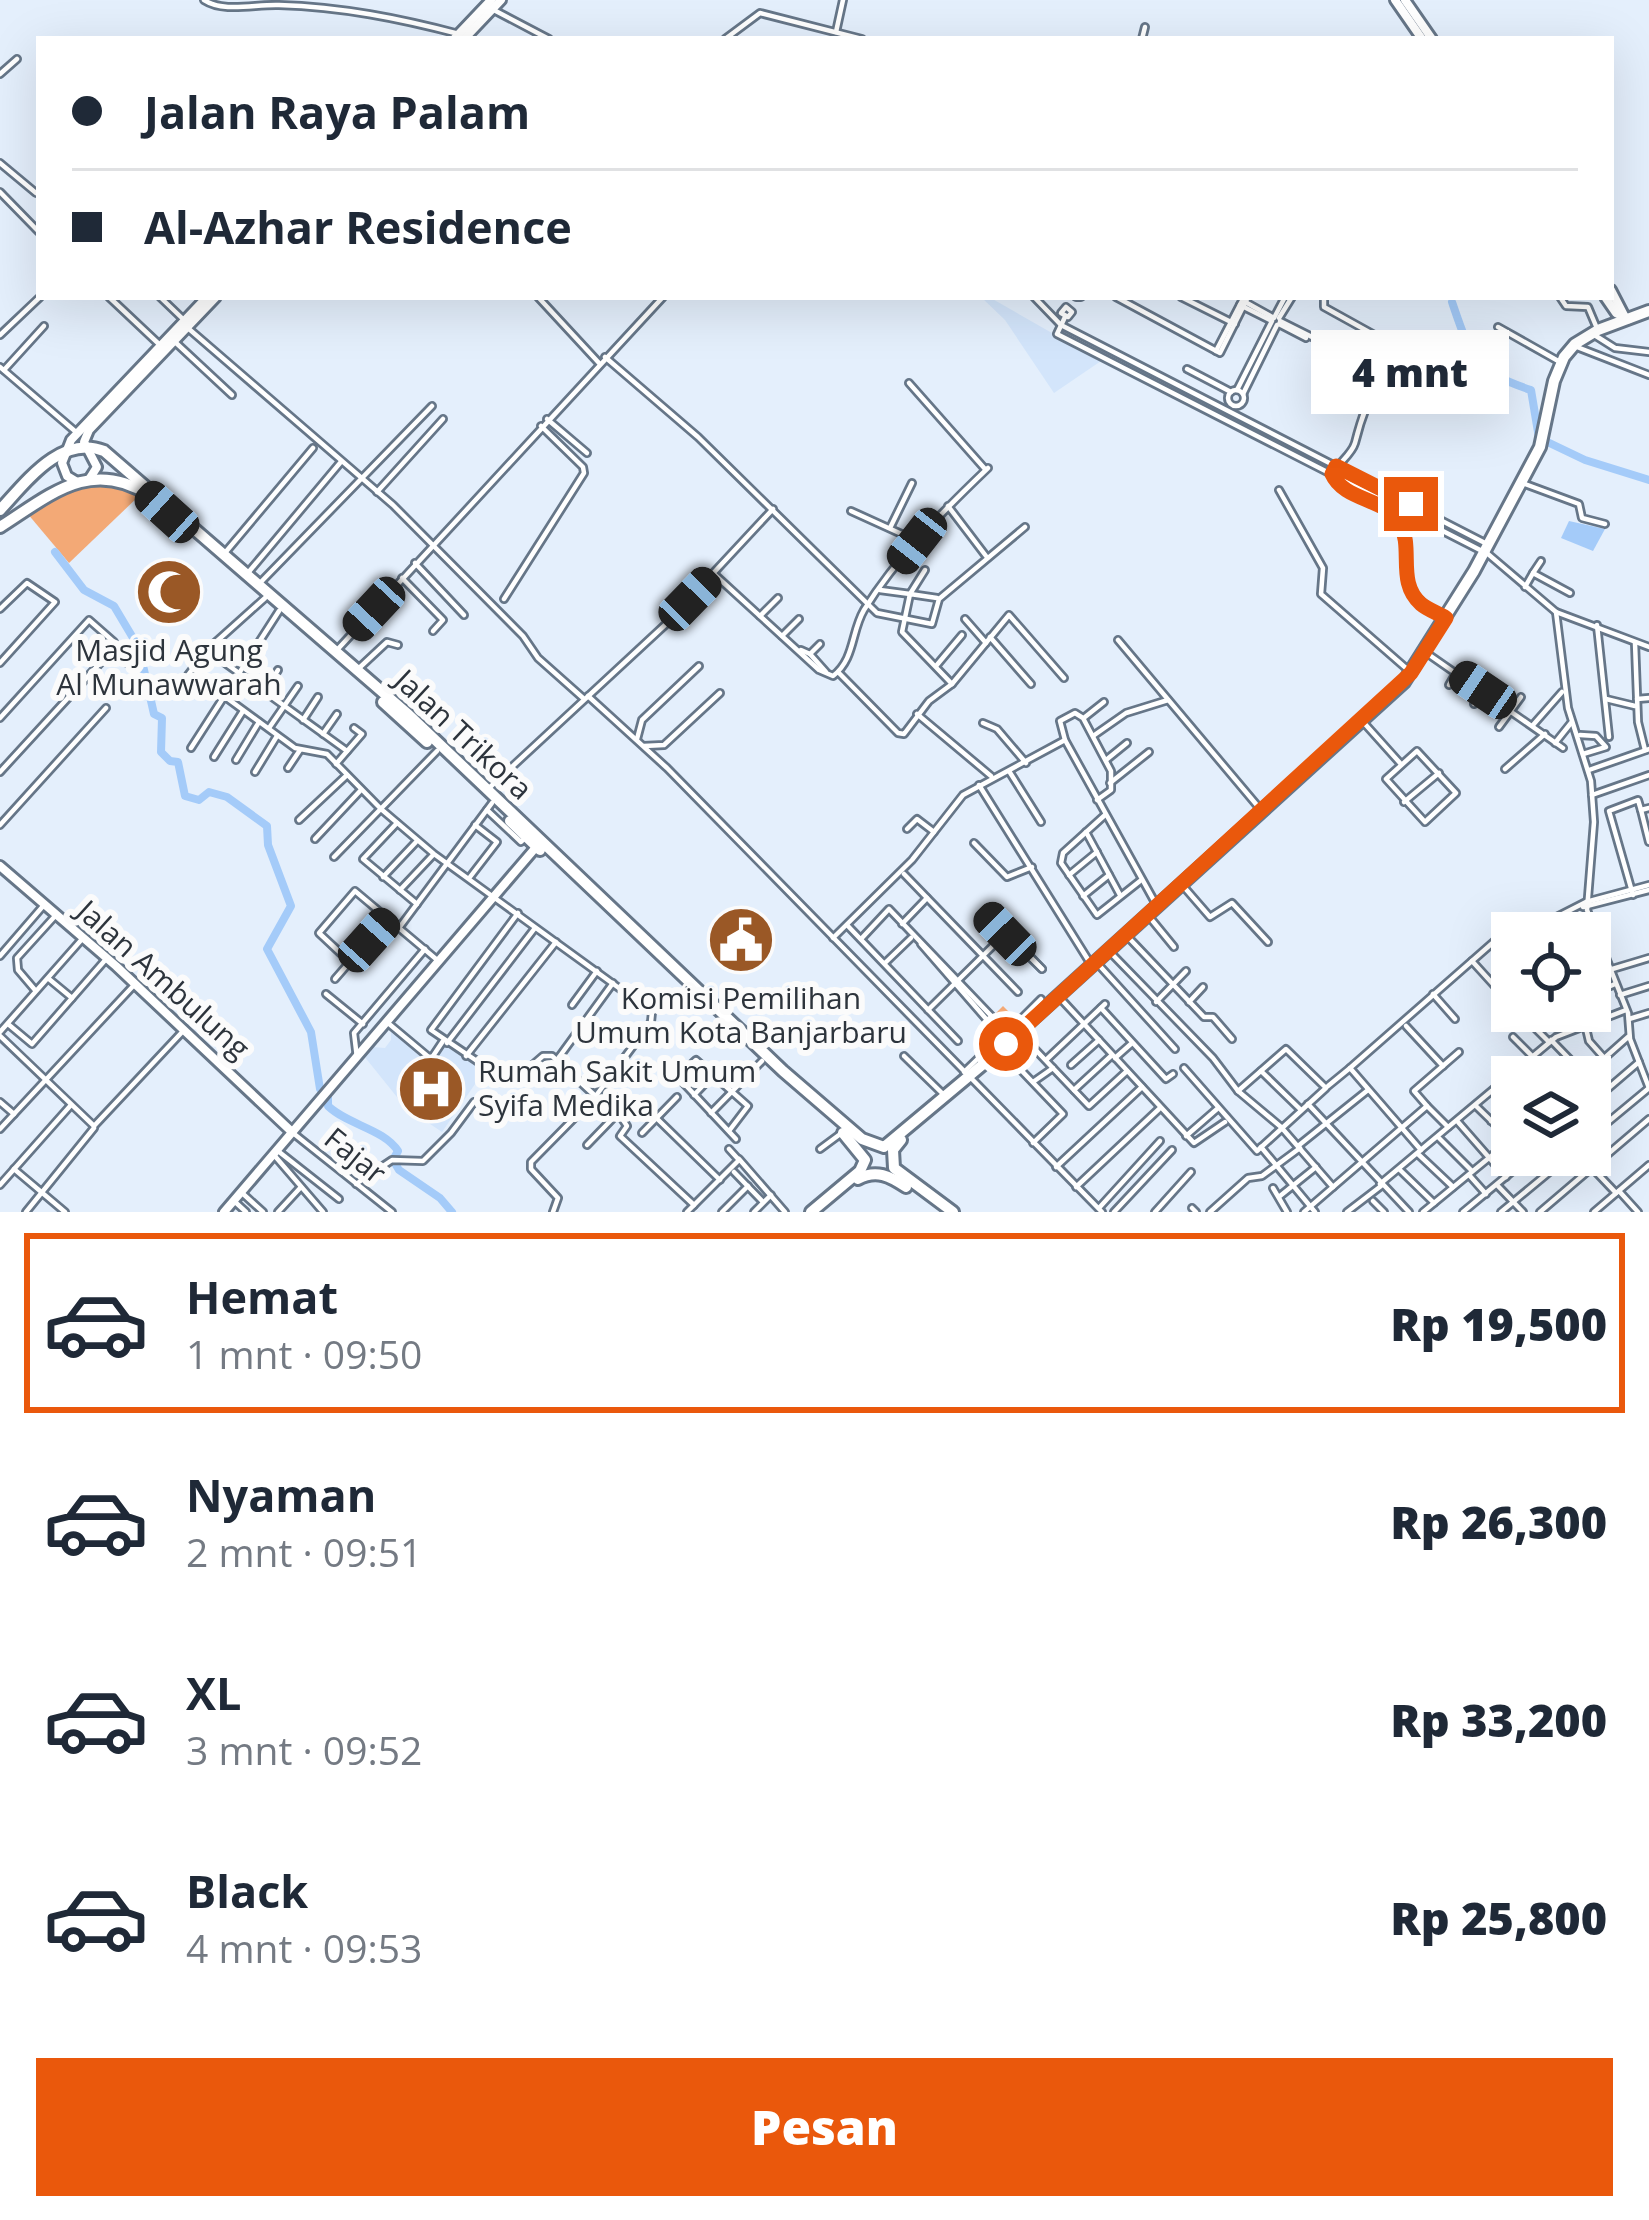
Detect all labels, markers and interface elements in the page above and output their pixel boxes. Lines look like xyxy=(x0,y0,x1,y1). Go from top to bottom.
text: Jalan Raya Palam xyxy=(144,81,530,142)
text: Al-Azhar Residence xyxy=(144,196,572,257)
callout: 4 mnt xyxy=(1312,330,1510,414)
text: 4 mnt xyxy=(1352,345,1468,398)
car xyxy=(128,475,206,549)
route end xyxy=(1384,477,1438,531)
car xyxy=(881,502,953,580)
mosque icon: Masjid Agung Al Munawwarah xyxy=(134,557,204,627)
car xyxy=(652,561,728,637)
car xyxy=(336,570,412,648)
place label: Masjid Agung Al Munawwarah xyxy=(56,629,282,704)
car xyxy=(1443,655,1523,725)
street label: Jalan Trikora xyxy=(384,657,542,808)
street label: Jalan Ambulung xyxy=(67,888,259,1067)
car xyxy=(967,896,1043,972)
car xyxy=(332,901,406,979)
public building icon: Komisi Pemilihan Umum Kota Banjarbaru xyxy=(706,905,776,975)
map controls xyxy=(1491,912,1611,1176)
button: locate xyxy=(1491,912,1611,1032)
place label: Komisi Pemilihan Umum Kota Banjarbaru xyxy=(575,977,907,1052)
route start xyxy=(979,1017,1033,1071)
place label: Rumah Sakit Umum Syifa Medika xyxy=(478,1050,756,1125)
hospital icon: Rumah Sakit Umum Syifa Medika xyxy=(396,1054,466,1124)
button: layers xyxy=(1491,1056,1611,1176)
street label: Fajar xyxy=(316,1117,396,1192)
text: Hemat xyxy=(186,1266,338,1327)
icon: car xyxy=(42,1269,150,1377)
text: Rp 19,500 xyxy=(1390,1293,1607,1354)
text: 1 mnt · 09:50 xyxy=(186,1327,422,1380)
text: Nyaman xyxy=(186,1464,376,1525)
icon: car xyxy=(42,1467,150,1575)
text: Rp 26,300 xyxy=(1390,1491,1607,1552)
text: 2 mnt · 09:51 xyxy=(186,1525,422,1578)
text: XL xyxy=(186,1662,241,1723)
icon: car xyxy=(42,1665,150,1773)
text: Rp 33,200 xyxy=(1390,1689,1607,1750)
text: 3 mnt · 09:52 xyxy=(186,1723,422,1776)
text: Black xyxy=(186,1860,308,1921)
icon: car xyxy=(42,1863,150,1971)
text: Rp 25,800 xyxy=(1390,1887,1607,1948)
text: 4 mnt · 09:53 xyxy=(186,1921,422,1974)
button: Pesan xyxy=(36,2058,1613,2196)

